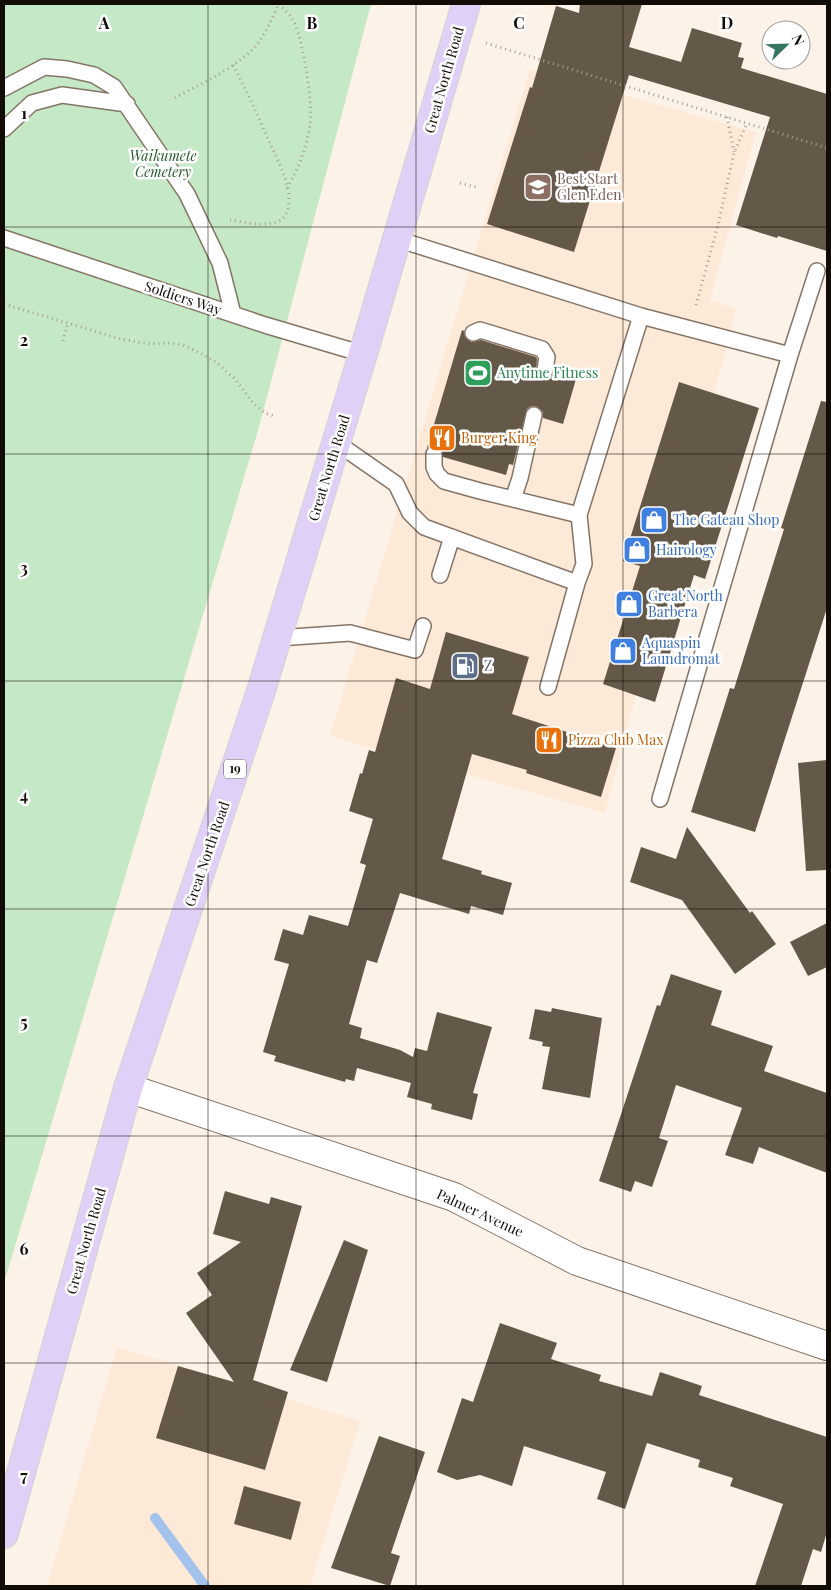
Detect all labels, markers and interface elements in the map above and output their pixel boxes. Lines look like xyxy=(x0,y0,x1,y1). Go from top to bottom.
text: A xyxy=(98,12,110,33)
text: B xyxy=(307,12,318,33)
text: C xyxy=(513,12,525,33)
text: D xyxy=(721,12,733,33)
north arrow xyxy=(761,20,811,70)
street label: Great North Road xyxy=(419,24,468,135)
text: N xyxy=(788,31,809,48)
text: 1 xyxy=(21,102,27,123)
park label: Waikumete Cemetery xyxy=(129,146,197,181)
place label: Best Start Glen Eden xyxy=(557,169,622,204)
school or university icon: Best Start Glen Eden xyxy=(523,172,553,202)
street label: Soldiers Way xyxy=(142,276,224,319)
text: 2 xyxy=(20,329,28,350)
sports icon: Anytime Fitness xyxy=(463,358,493,388)
place label: Anytime Fitness xyxy=(496,363,598,382)
street label: Great North Road xyxy=(303,412,354,523)
restaurant icon: Burger King xyxy=(427,423,457,453)
place label: Burger King xyxy=(461,428,537,447)
shop icon: The Gateau Shop xyxy=(639,505,669,535)
place label: The Gateau Shop xyxy=(673,510,779,529)
shop icon: Hairology xyxy=(622,535,652,565)
place label: Hairology xyxy=(656,540,717,559)
text: 3 xyxy=(20,557,28,578)
place label: Great North Barbera xyxy=(648,586,724,621)
shop icon: Great North Barbera xyxy=(614,589,644,619)
place label: Aquaspin Laundromat xyxy=(641,633,721,668)
shop icon: Aquaspin Laundromat xyxy=(608,636,638,666)
fuel station icon: Z xyxy=(450,651,480,681)
place label: Z xyxy=(484,656,492,675)
restaurant icon: Pizza Club Max xyxy=(534,725,564,755)
place label: Pizza Club Max xyxy=(568,730,664,749)
road number: 19 xyxy=(224,760,246,779)
text: 4 xyxy=(20,784,28,805)
street label: Great North Road xyxy=(180,799,233,909)
text: 5 xyxy=(20,1011,28,1032)
street label: Palmer Avenue xyxy=(434,1184,527,1241)
street label: Great North Road xyxy=(61,1185,110,1296)
text: 6 xyxy=(20,1238,29,1259)
text: 7 xyxy=(20,1465,28,1486)

